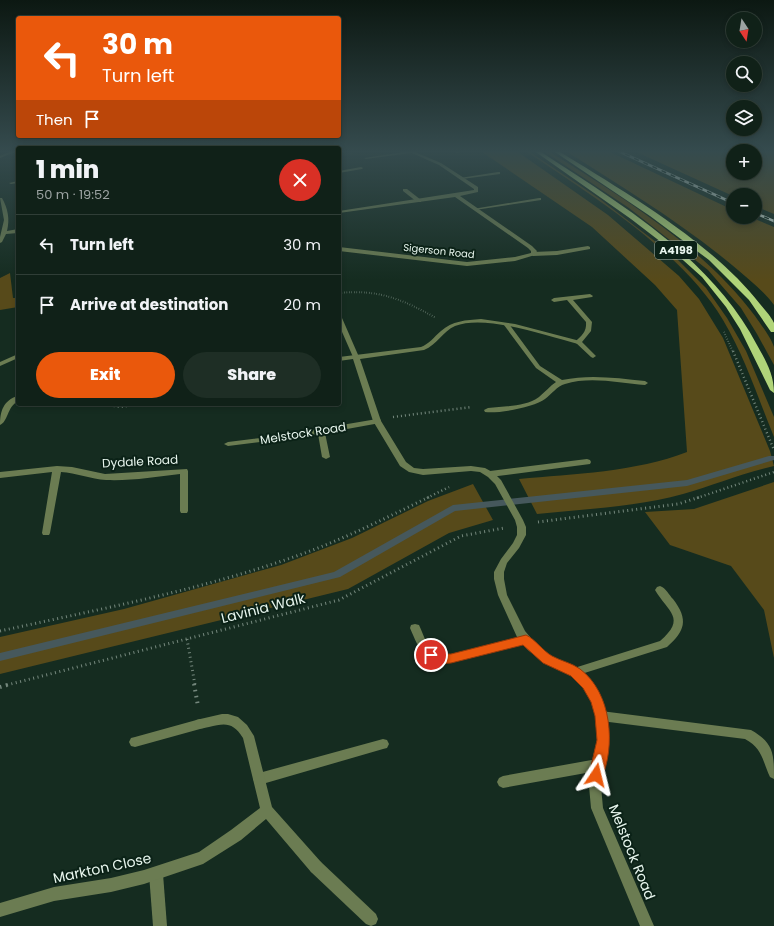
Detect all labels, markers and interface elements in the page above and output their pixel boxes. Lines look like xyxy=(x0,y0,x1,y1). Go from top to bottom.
north arrow xyxy=(726,12,762,48)
map controls xyxy=(726,12,762,224)
text: 30 m xyxy=(102,25,173,64)
icon: left xyxy=(36,32,88,84)
button: search xyxy=(726,56,762,92)
text: Turn left xyxy=(102,63,174,88)
button: layers xyxy=(726,100,762,136)
icon: arrive xyxy=(81,108,103,130)
text: Then xyxy=(36,109,73,130)
button: + xyxy=(726,144,762,180)
text: 1 min xyxy=(36,153,99,186)
button: close xyxy=(279,159,321,201)
text: 50 m · 19:52 xyxy=(36,185,110,204)
button: − xyxy=(726,188,762,224)
icon: left xyxy=(36,234,58,256)
text: Turn left xyxy=(70,234,134,255)
text: 30 m xyxy=(283,234,321,255)
street label: Sigerson Road xyxy=(403,240,475,262)
road number: A4198 xyxy=(655,241,697,259)
icon: arrive xyxy=(36,294,58,316)
text: Arrive at destination xyxy=(70,294,228,315)
text: 20 m xyxy=(283,294,321,315)
button: Exit xyxy=(36,352,175,398)
button: Share xyxy=(183,352,321,398)
street label: Melstock Road xyxy=(259,418,347,448)
street label: Dydale Road xyxy=(101,451,179,471)
street label: Lavinia Walk xyxy=(219,588,308,628)
pin xyxy=(414,638,448,672)
icon: arrive xyxy=(420,644,442,666)
position arrow xyxy=(575,754,617,796)
street label: Melstock Road xyxy=(604,801,660,903)
street label: Markton Close xyxy=(51,848,153,888)

